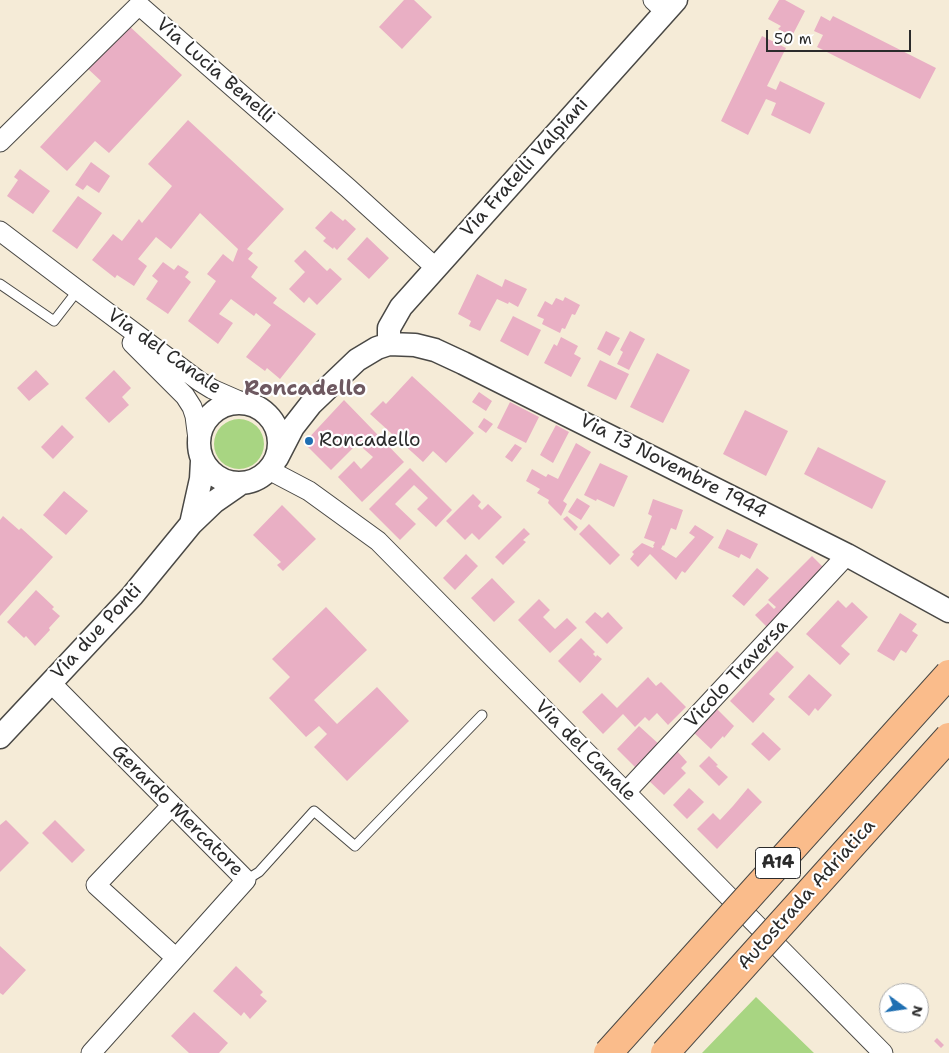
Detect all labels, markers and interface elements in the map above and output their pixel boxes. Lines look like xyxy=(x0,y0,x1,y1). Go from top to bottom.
street label: Via Lucia Benelli xyxy=(151,13,279,129)
scale bar xyxy=(769,20,914,52)
text: 50 m xyxy=(774,29,812,49)
street label: Via Fratelli Valpiani xyxy=(456,94,594,242)
street label: Via del Canale xyxy=(103,304,225,400)
district label: Roncadello xyxy=(244,377,366,403)
street label: Via 13 Novembre 1944 xyxy=(575,410,771,524)
place label: Roncadello xyxy=(319,430,421,452)
marker: Roncadello xyxy=(303,435,315,447)
street label: Via due Ponti xyxy=(47,579,147,685)
street label: Vicolo Traversa xyxy=(681,615,793,733)
street label: Via del Canale xyxy=(530,696,640,806)
street label: Gerardo Mercatore xyxy=(106,740,248,882)
street label: Autostrada Adriatica xyxy=(733,815,881,975)
road number: A14 xyxy=(756,848,800,878)
north arrow xyxy=(879,983,929,1033)
text: N xyxy=(908,1004,928,1019)

